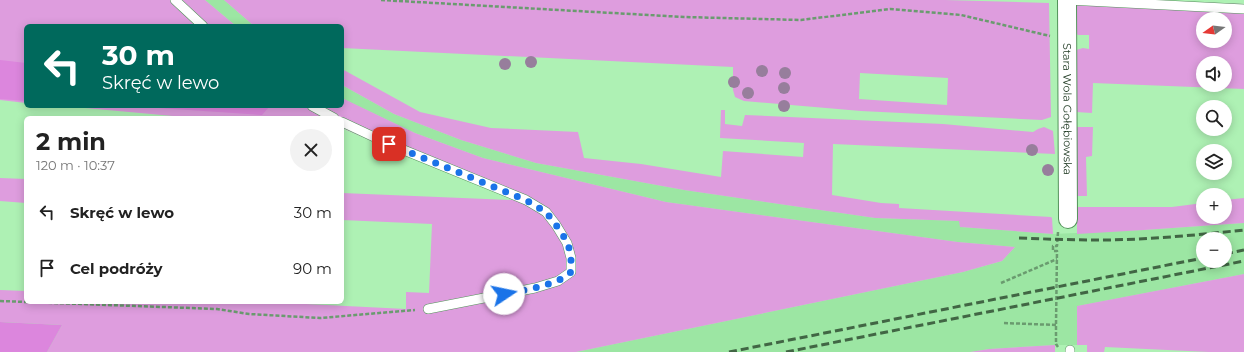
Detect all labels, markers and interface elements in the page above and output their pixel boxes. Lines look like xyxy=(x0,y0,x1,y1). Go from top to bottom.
north arrow xyxy=(1196,12,1232,48)
map controls xyxy=(1196,12,1232,268)
text: 30 m xyxy=(102,38,175,72)
icon: left xyxy=(36,40,88,92)
street label: Stara Wola Gołębiowska xyxy=(1060,43,1075,175)
button: sound xyxy=(1196,56,1232,92)
text: Skręć w lewo xyxy=(102,72,219,94)
button: search xyxy=(1196,100,1232,136)
text: 2 min xyxy=(36,127,106,156)
pin xyxy=(372,127,406,161)
button: close xyxy=(290,129,332,171)
icon: arrive xyxy=(378,133,400,155)
button: layers xyxy=(1196,144,1232,180)
text: 120 m · 10:37 xyxy=(36,157,115,173)
button: + xyxy=(1196,188,1232,224)
icon: left xyxy=(36,201,58,223)
text: Skręć w lewo xyxy=(70,203,174,222)
text: 30 m xyxy=(294,203,332,222)
button: − xyxy=(1196,232,1232,268)
icon: arrive xyxy=(36,257,58,279)
text: Cel podróży xyxy=(70,259,162,278)
text: 90 m xyxy=(293,259,332,278)
position arrow xyxy=(483,273,525,315)

